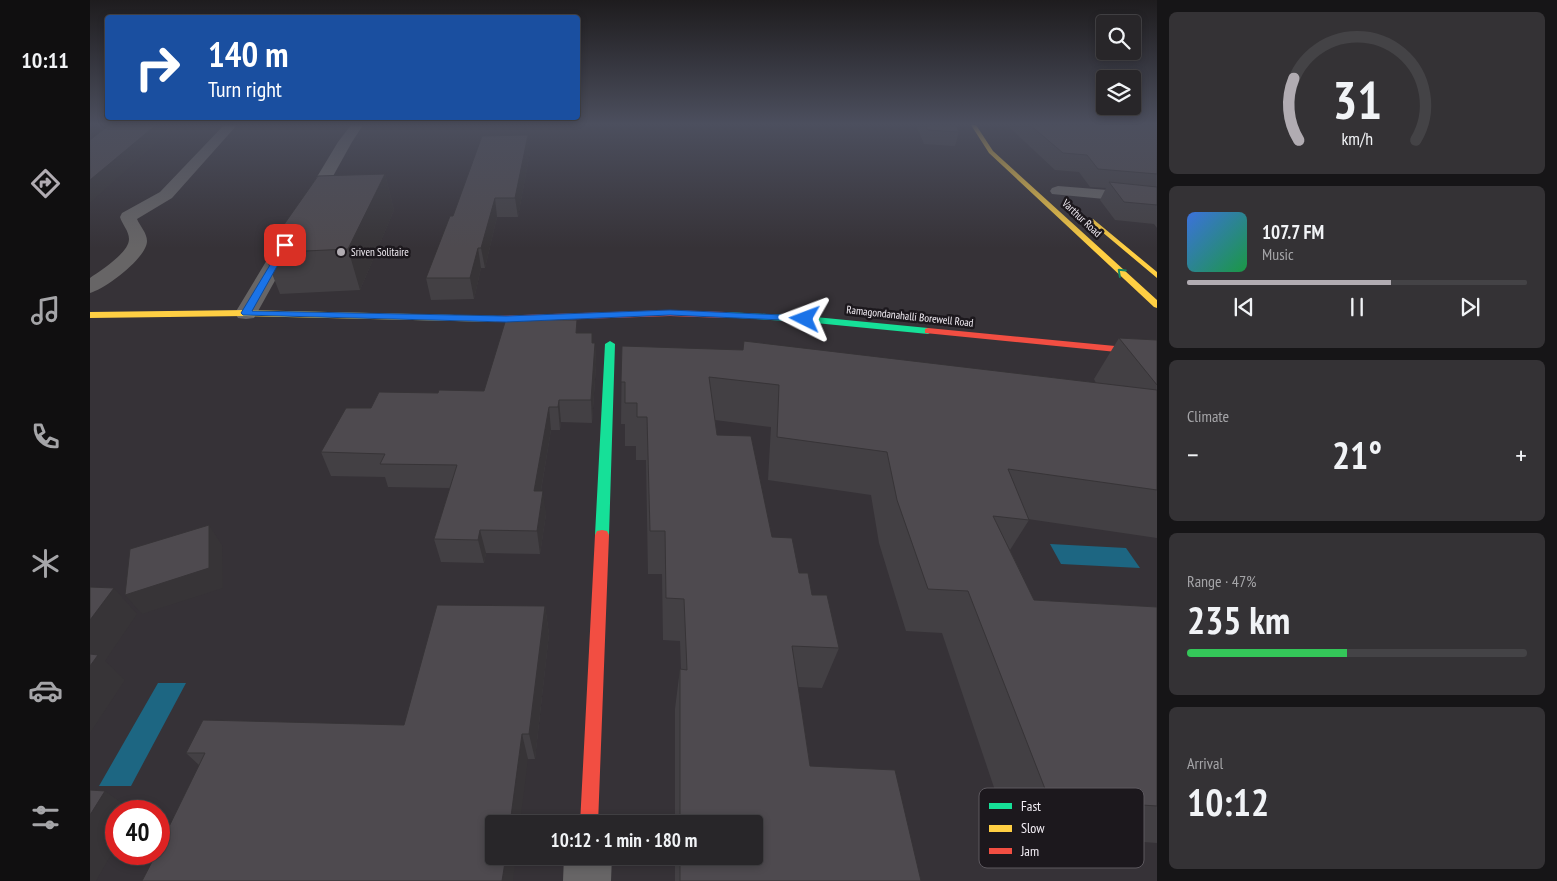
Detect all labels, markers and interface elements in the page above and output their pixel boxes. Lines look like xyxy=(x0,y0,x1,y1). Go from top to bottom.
map controls xyxy=(1096,15,1141,115)
button: search xyxy=(1096,15,1141,60)
text: 140 m xyxy=(208,31,289,77)
icon: right xyxy=(125,35,190,100)
text: 10:11 xyxy=(21,46,69,74)
text: 31 xyxy=(1332,66,1382,133)
button: layers xyxy=(1096,70,1141,115)
text: Turn right xyxy=(208,75,282,103)
text: km/h xyxy=(1341,127,1373,150)
icon: directions xyxy=(28,166,63,201)
street label: Varthur Road xyxy=(1059,195,1105,240)
text: 107.7 FM xyxy=(1262,220,1324,244)
pin xyxy=(264,224,306,266)
icon: arrive xyxy=(271,231,299,259)
text: Music xyxy=(1262,244,1294,264)
place label: Sriven Solitaire xyxy=(351,245,409,259)
marker: Sriven Solitaire xyxy=(335,246,347,258)
one-way arrow xyxy=(1118,269,1127,278)
position arrow xyxy=(778,292,830,344)
icon: music xyxy=(28,293,63,328)
icon: previous xyxy=(1230,293,1258,321)
icon: pause xyxy=(1343,293,1371,321)
icon: next xyxy=(1456,293,1484,321)
street label: Ramagondanahalli Borewell Road xyxy=(846,302,974,330)
text: Climate xyxy=(1187,406,1229,426)
icon: phone xyxy=(28,419,63,454)
text: 21° xyxy=(1332,430,1382,479)
text: − xyxy=(1187,436,1199,473)
text: + xyxy=(1515,436,1527,473)
icon: climate xyxy=(28,546,63,581)
text: Range · 47% xyxy=(1187,571,1256,591)
text: 235 km xyxy=(1187,595,1290,644)
icon: car xyxy=(28,673,63,708)
text: Arrival xyxy=(1187,753,1223,773)
text: 10:12 xyxy=(1187,777,1269,826)
legend xyxy=(979,788,1144,868)
text: Fast xyxy=(1021,797,1041,815)
icon: filters xyxy=(28,800,63,835)
speed limit sign: 40 xyxy=(105,800,170,865)
text: Slow xyxy=(1021,819,1045,837)
text: 10:12 · 1 min · 180 m xyxy=(551,828,697,852)
text: Jam xyxy=(1020,842,1039,860)

